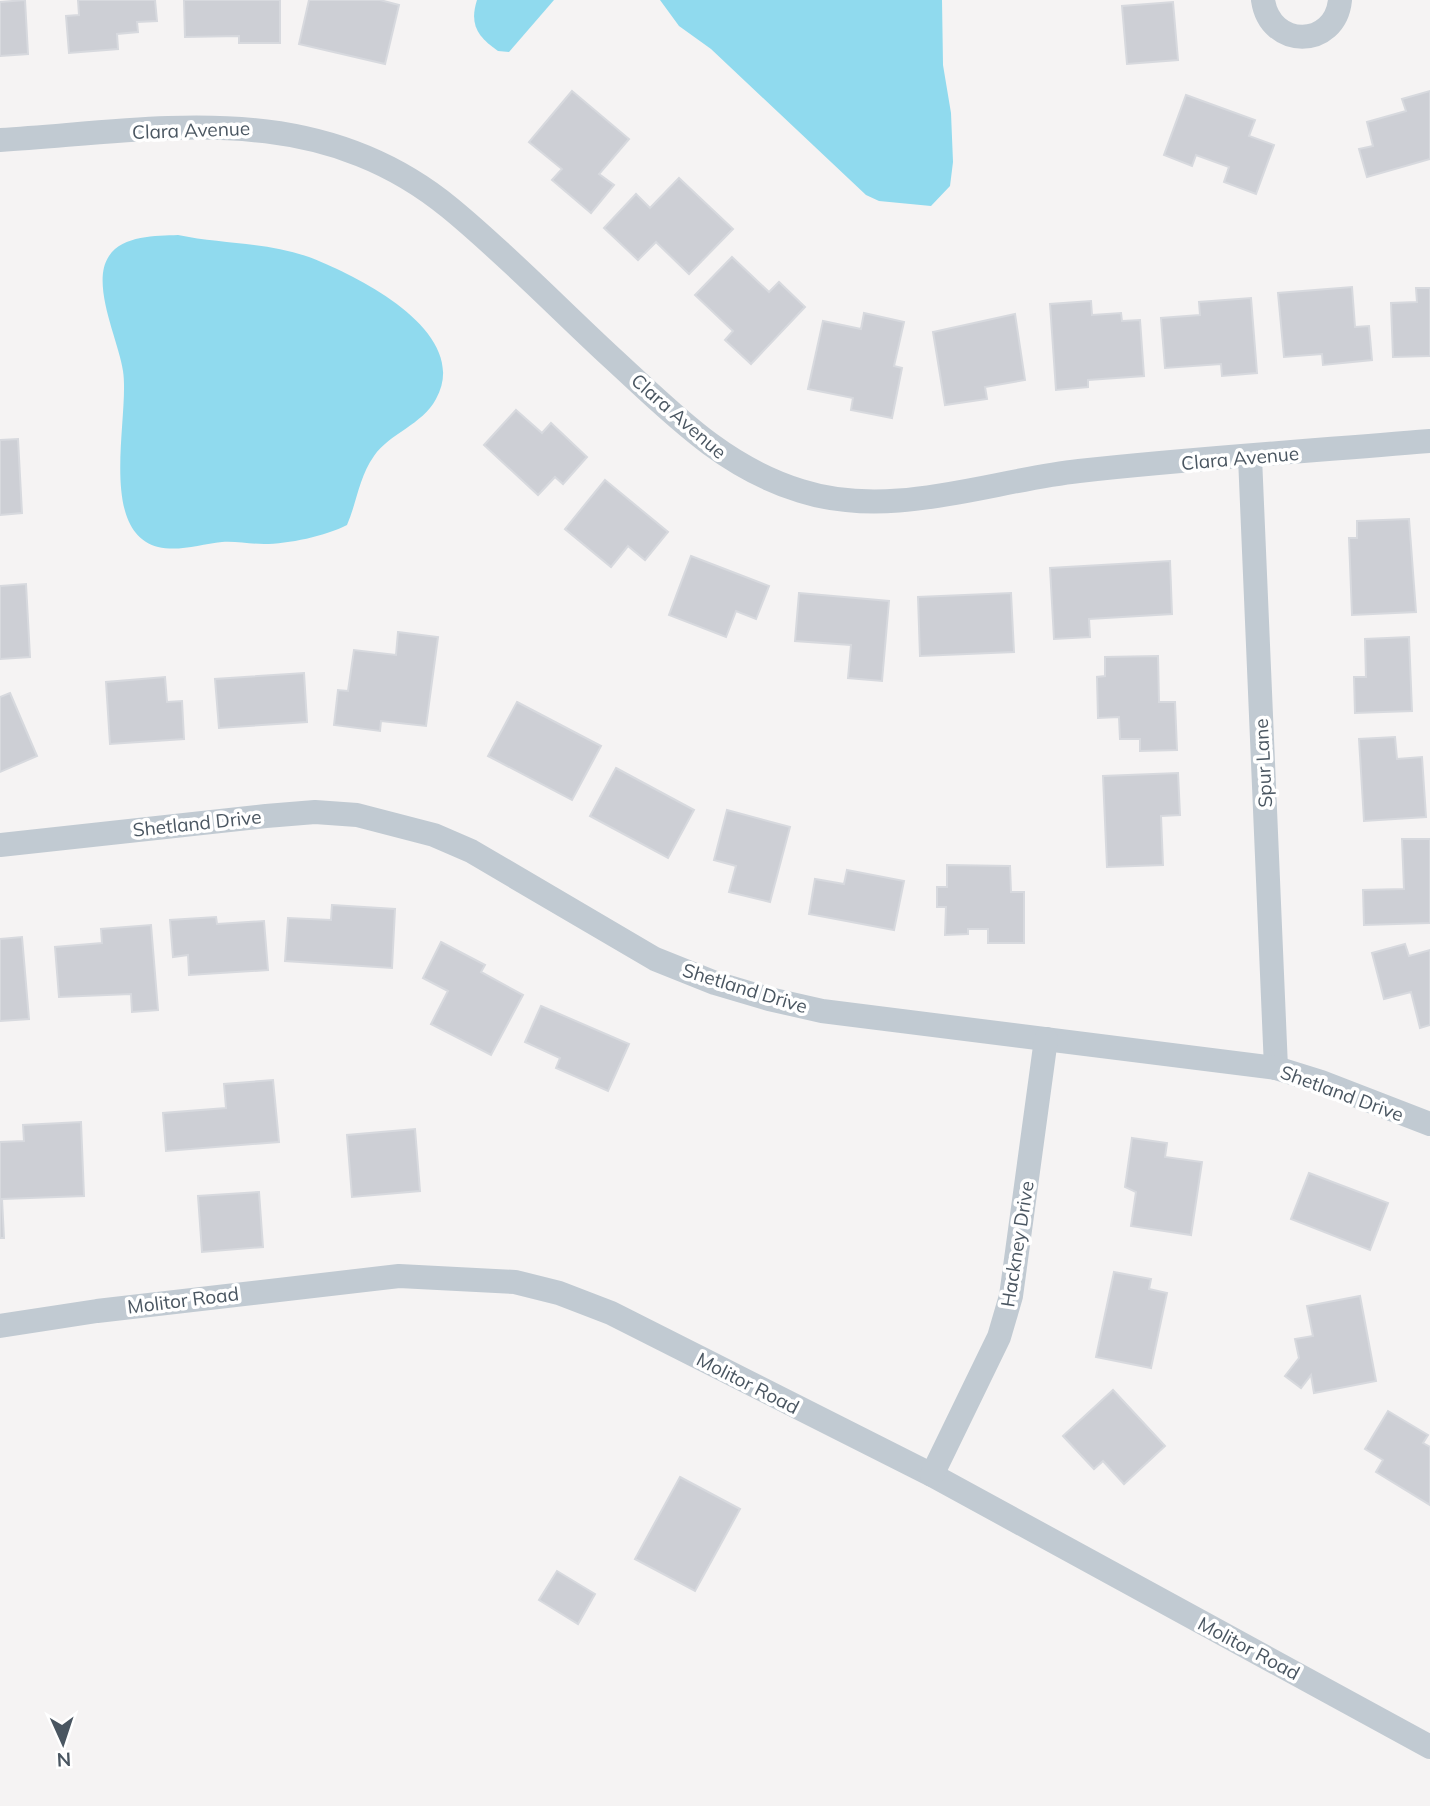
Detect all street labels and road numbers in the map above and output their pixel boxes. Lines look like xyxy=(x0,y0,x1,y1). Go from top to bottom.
street label: Clara Avenue xyxy=(131,116,251,144)
street label: Clara Avenue xyxy=(626,368,732,464)
street label: Clara Avenue xyxy=(1180,441,1300,475)
street label: Spur Lane xyxy=(1249,718,1277,808)
street label: Shetland Drive xyxy=(131,804,263,842)
street label: Shetland Drive xyxy=(680,958,810,1018)
street label: Shetland Drive xyxy=(1277,1060,1407,1126)
street label: Hackney Drive xyxy=(995,1179,1039,1309)
street label: Molitor Road xyxy=(126,1281,240,1319)
street label: Molitor Road xyxy=(693,1347,803,1419)
street label: Molitor Road xyxy=(1194,1611,1304,1685)

